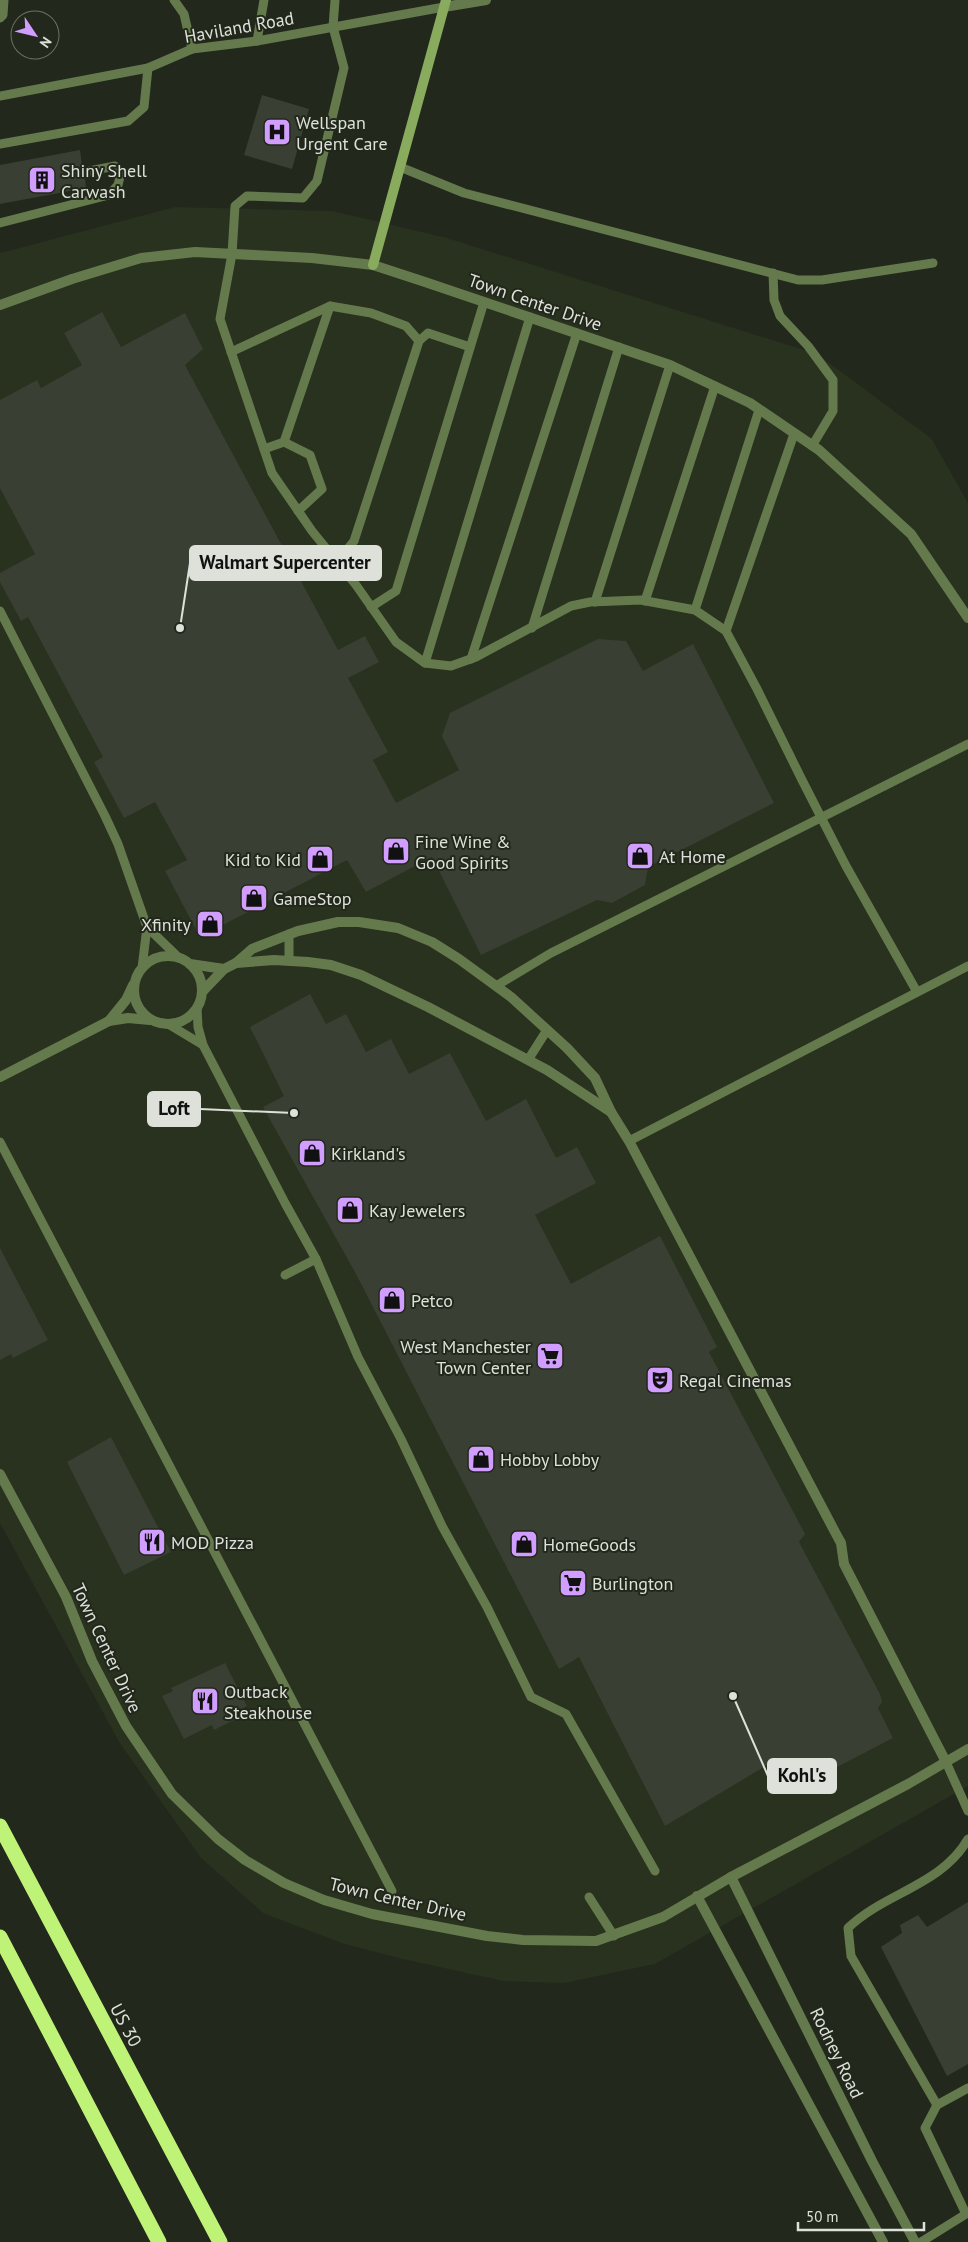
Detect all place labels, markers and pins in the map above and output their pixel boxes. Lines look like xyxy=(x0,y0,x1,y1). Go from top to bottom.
place label: Wellspan Urgent Care xyxy=(296,111,388,155)
hospital icon: Wellspan Urgent Care xyxy=(262,117,292,147)
place label: Shiny Shell Carwash xyxy=(61,159,147,203)
building icon: Shiny Shell Carwash xyxy=(27,165,57,195)
callout: Walmart Supercenter xyxy=(190,546,381,580)
place label: Fine Wine & Good Spirits xyxy=(415,830,511,874)
shop icon: Fine Wine & Good Spirits xyxy=(381,836,411,866)
shop icon: At Home xyxy=(625,841,655,871)
shop icon: Kid to Kid xyxy=(305,844,335,874)
place label: At Home xyxy=(659,845,726,868)
place label: Kid to Kid xyxy=(225,848,301,871)
shop icon: GameStop xyxy=(239,883,269,913)
place label: GameStop xyxy=(273,887,352,910)
shop icon: Xfinity xyxy=(195,909,225,939)
place label: Xfinity xyxy=(141,913,192,936)
callout: Loft xyxy=(148,1092,200,1126)
shop icon: Kirkland's xyxy=(297,1138,327,1168)
place label: Kirkland's xyxy=(331,1142,406,1165)
shop icon: Kay Jewelers xyxy=(335,1195,365,1225)
place label: Kay Jewelers xyxy=(369,1199,465,1222)
shop icon: Petco xyxy=(377,1285,407,1315)
place label: Petco xyxy=(411,1289,453,1312)
place label: West Manchester Town Center xyxy=(400,1335,531,1379)
supermarket icon: West Manchester Town Center xyxy=(535,1341,565,1371)
theatre icon: Regal Cinemas xyxy=(645,1365,675,1395)
place label: Regal Cinemas xyxy=(679,1369,792,1392)
shop icon: Hobby Lobby xyxy=(466,1444,496,1474)
place label: Hobby Lobby xyxy=(500,1448,600,1471)
restaurant icon: MOD Pizza xyxy=(137,1527,167,1557)
shop icon: HomeGoods xyxy=(509,1529,539,1559)
place label: MOD Pizza xyxy=(171,1531,254,1554)
place label: HomeGoods xyxy=(543,1533,636,1556)
supermarket icon: Burlington xyxy=(558,1568,588,1598)
place label: Burlington xyxy=(592,1572,673,1595)
place label: Outback Steakhouse xyxy=(224,1680,312,1724)
restaurant icon: Outback Steakhouse xyxy=(190,1686,220,1716)
callout: Kohl's xyxy=(768,1759,836,1793)

